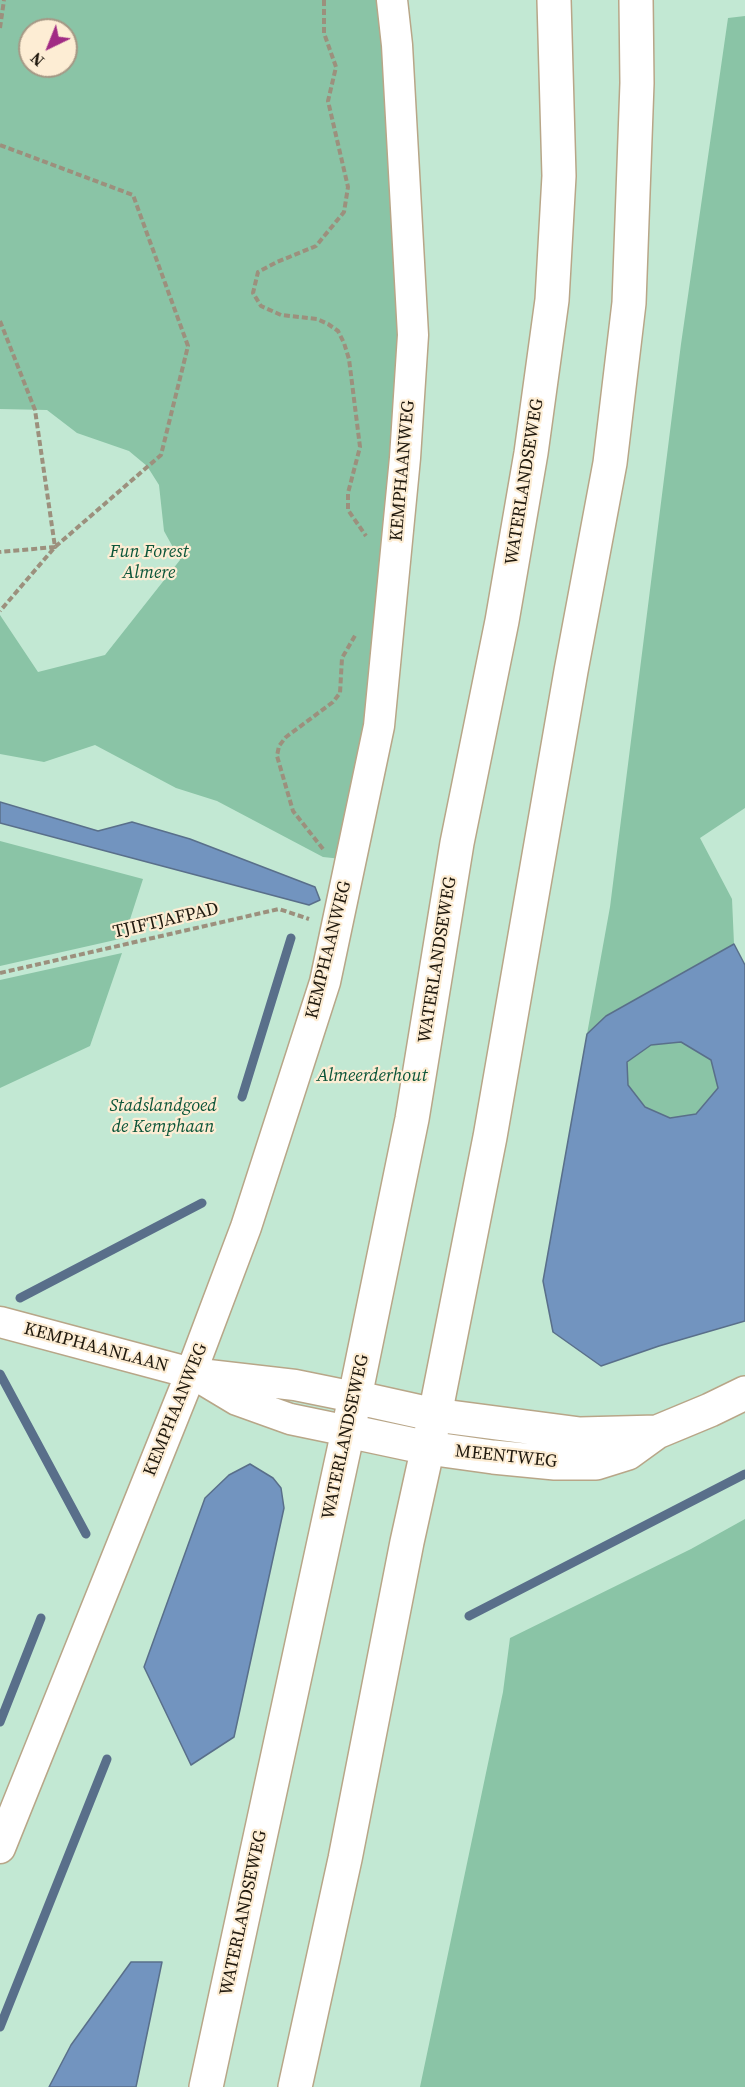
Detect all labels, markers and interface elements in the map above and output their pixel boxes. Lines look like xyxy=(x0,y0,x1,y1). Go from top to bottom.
north arrow xyxy=(18,18,78,78)
text: N xyxy=(25,48,49,72)
street label: WATERLANDSEWEG xyxy=(501,397,549,567)
street label: KEMPHAANWEG xyxy=(386,400,420,542)
park label: Fun Forest Almere xyxy=(110,541,188,584)
street label: WATERLANDSEWEG xyxy=(414,875,462,1045)
street label: KEMPHAANWEG xyxy=(301,879,357,1021)
street label: TJIFTJAFPAD xyxy=(111,898,221,944)
park label: Almeerderhout xyxy=(317,1065,427,1087)
park label: Stadslandgoed de Kemphaan xyxy=(109,1095,217,1138)
street label: KEMPHAANLAAN xyxy=(21,1318,171,1378)
street label: KEMPHAANWEG xyxy=(140,1340,212,1480)
street label: WATERLANDSEWEG xyxy=(318,1353,374,1521)
street label: MEENTWEG xyxy=(454,1441,558,1473)
street label: WATERLANDSEWEG xyxy=(216,1829,272,1997)

